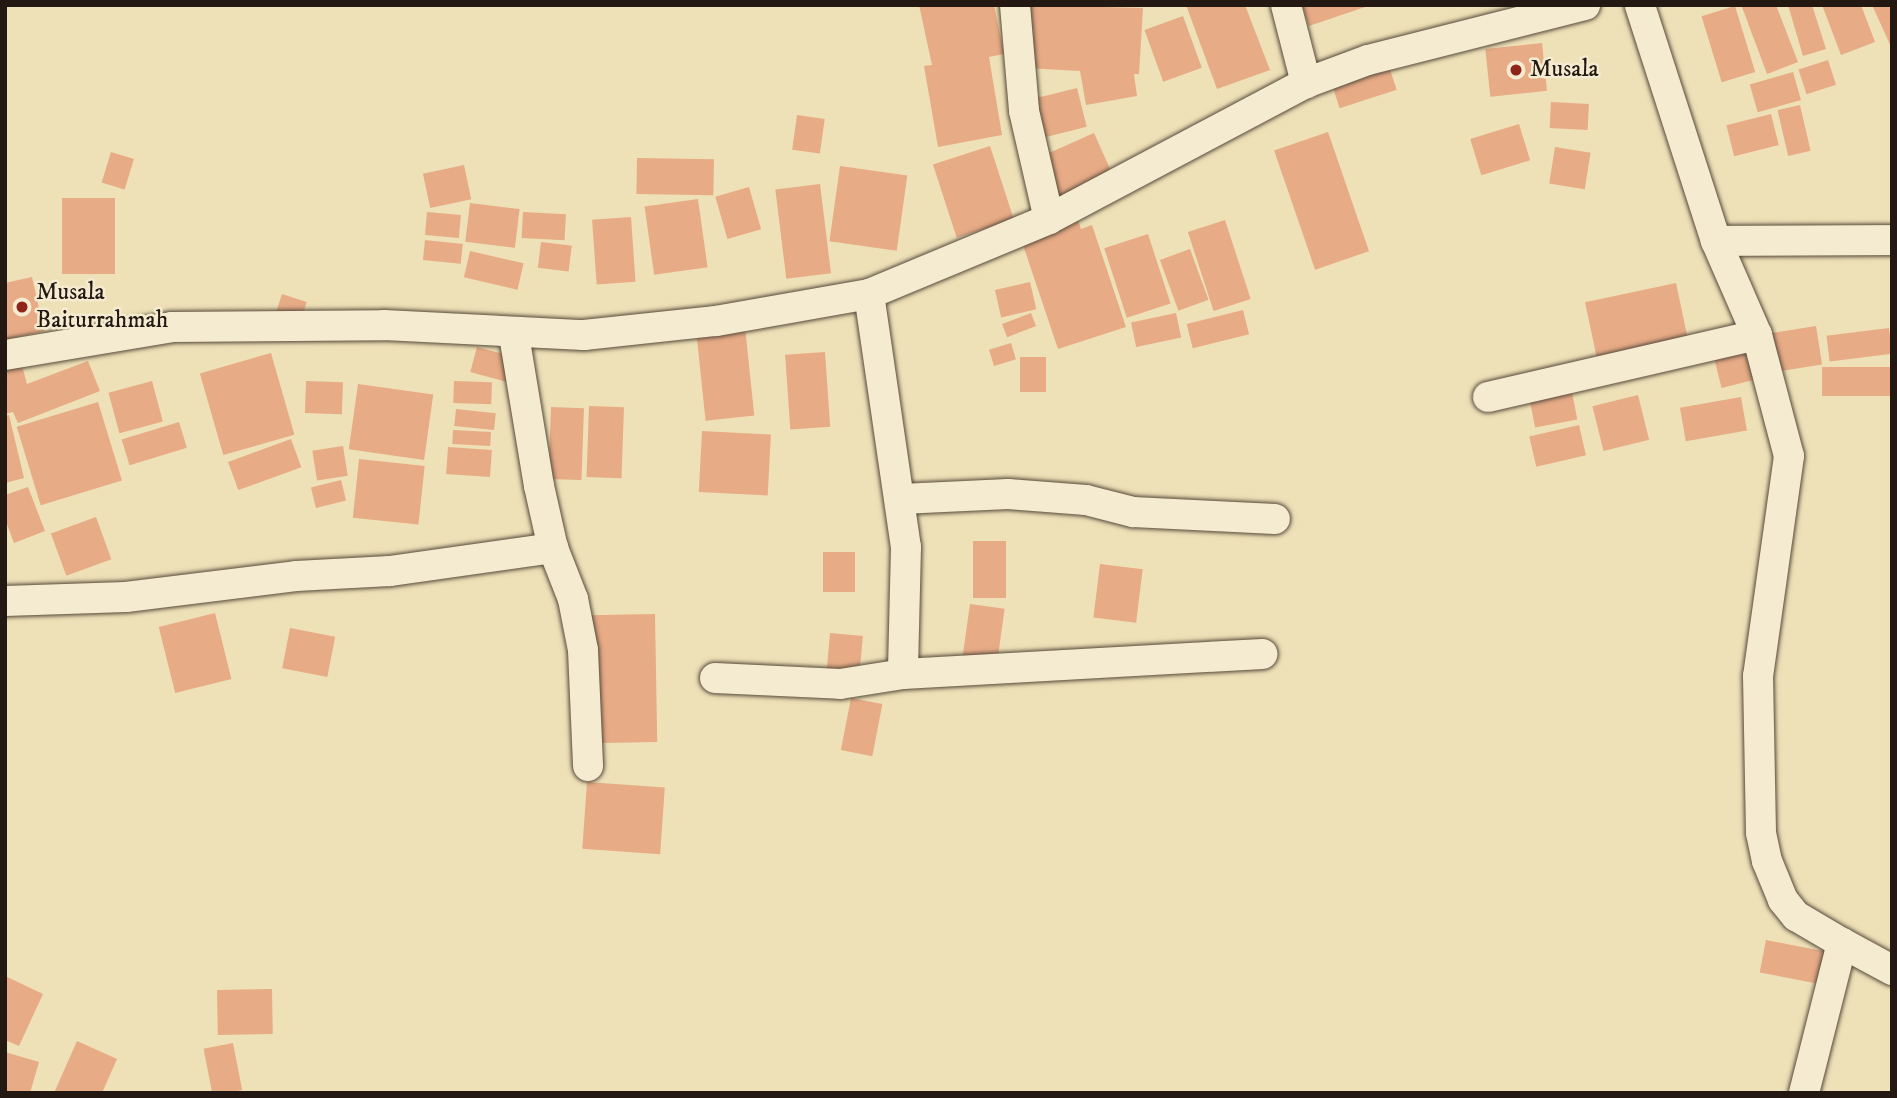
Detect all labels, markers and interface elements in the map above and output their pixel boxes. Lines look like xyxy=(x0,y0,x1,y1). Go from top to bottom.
place label: Musala xyxy=(1530,56,1599,84)
marker: Musala xyxy=(1508,62,1524,78)
place label: Musala Baiturrahmah xyxy=(36,279,168,335)
marker: Musala Baiturrahmah xyxy=(14,299,30,315)

